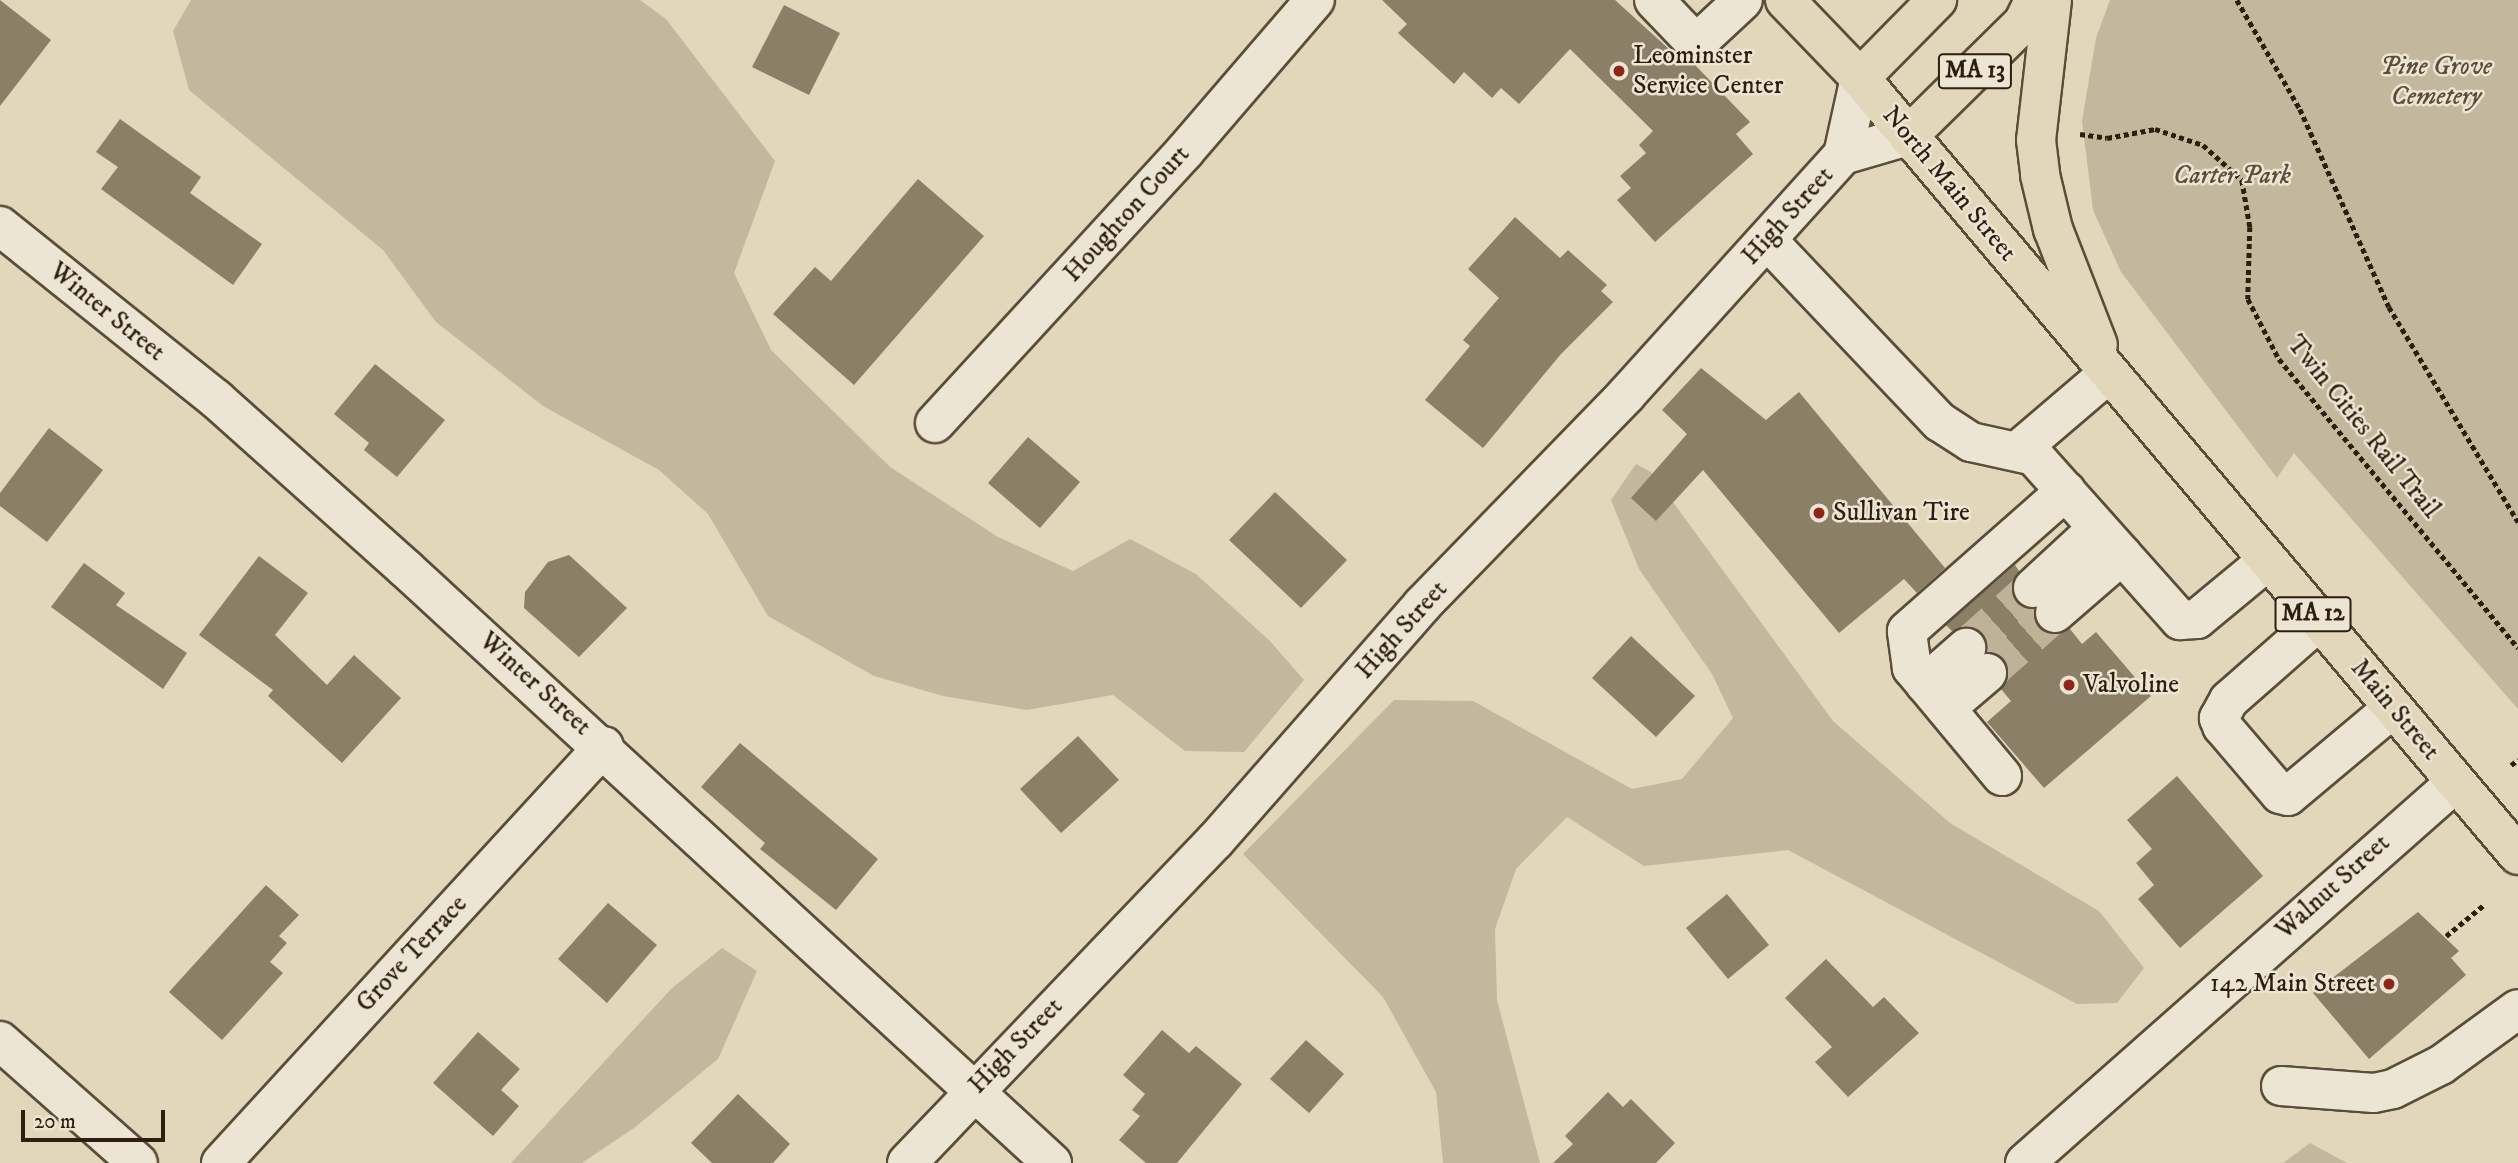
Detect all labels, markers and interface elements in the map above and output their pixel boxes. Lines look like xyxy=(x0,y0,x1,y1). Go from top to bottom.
place label: Leominster Service Center xyxy=(1633,40,1783,102)
road number: MA 13 xyxy=(1937,50,2014,92)
park label: Pine Grove Cemetery xyxy=(2380,51,2492,112)
marker: Leominster Service Center xyxy=(1611,63,1627,79)
street label: North Main Street xyxy=(1875,100,2023,268)
street label: Houghton Court xyxy=(1057,139,1197,289)
street label: High Street xyxy=(1736,160,1840,272)
park label: Carter Park xyxy=(2173,160,2291,192)
street label: Winter Street xyxy=(43,256,171,368)
street label: Twin Cities Rail Trail xyxy=(2280,329,2446,525)
place label: Sullivan Tire xyxy=(1833,497,1970,529)
marker: Sullivan Tire xyxy=(1811,505,1827,521)
street label: High Street xyxy=(1350,574,1454,686)
road number: MA 12 xyxy=(2274,594,2352,634)
street label: Winter Street xyxy=(473,626,597,742)
street label: Main Street xyxy=(2344,653,2446,767)
place label: Valvoline xyxy=(2083,669,2179,701)
marker: Valvoline xyxy=(2061,677,2077,693)
street label: Walnut Street xyxy=(2270,828,2396,946)
street label: Grove Terrace xyxy=(350,889,474,1019)
place label: 142 Main Street xyxy=(2210,968,2375,1000)
marker: 142 Main Street xyxy=(2381,976,2397,992)
street label: High Street xyxy=(962,991,1070,1101)
scale bar xyxy=(24,1096,168,1140)
text: 20 m xyxy=(34,1109,76,1135)

